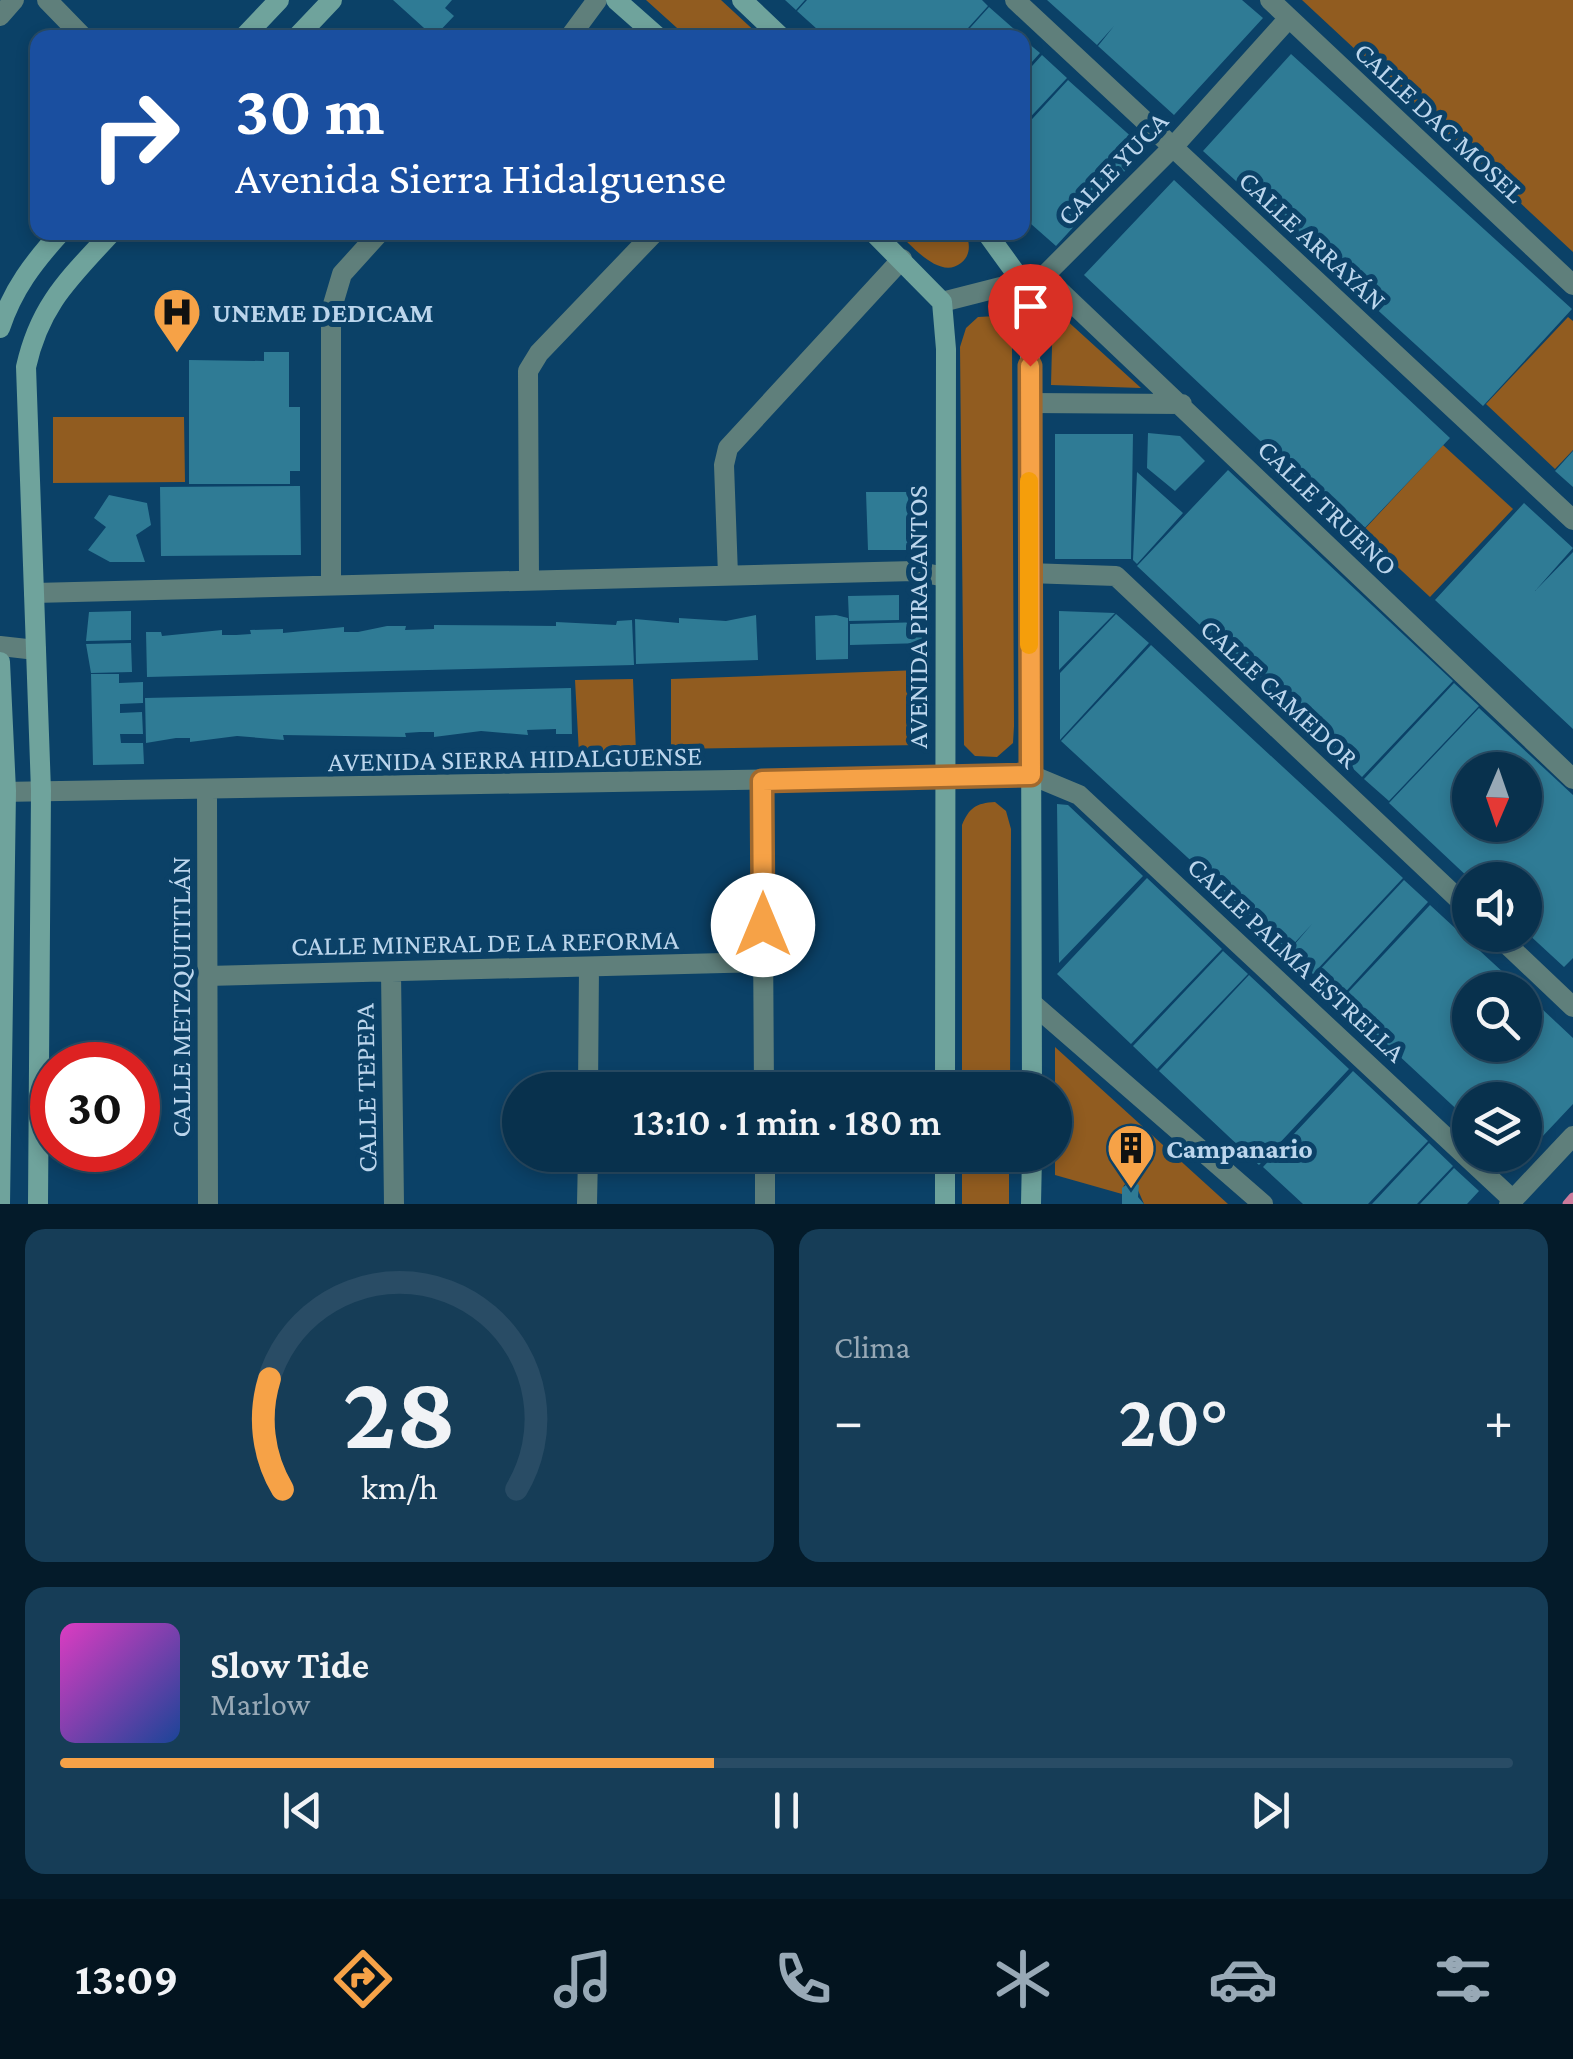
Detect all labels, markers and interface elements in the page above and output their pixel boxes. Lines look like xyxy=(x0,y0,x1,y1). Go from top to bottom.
street label: CALLE DAC MOSEL xyxy=(1348,36,1531,209)
icon: right xyxy=(70,70,200,200)
text: 30 m xyxy=(235,71,384,149)
street label: CALLE YUCA xyxy=(1051,105,1174,231)
text: Avenida Sierra Hidalguense xyxy=(235,153,726,203)
street label: CALLE ARRAYÁN xyxy=(1233,164,1392,316)
pin xyxy=(988,264,1073,367)
icon: arrive xyxy=(1003,279,1058,334)
hospital icon: UNEME DEDICAM xyxy=(151,286,203,354)
place label: UNEME DEDICAM xyxy=(212,297,434,328)
street label: CALLE TRUENO xyxy=(1252,433,1404,582)
street label: AVENIDA PIRACANTOS xyxy=(902,485,933,749)
street label: CALLE CAMEDOR xyxy=(1194,612,1365,775)
street label: AVENIDA SIERRA HIDALGUENSE xyxy=(328,740,702,777)
north arrow xyxy=(1452,752,1542,842)
map controls xyxy=(1452,752,1542,1172)
street label: CALLE PALMA ESTRELLA xyxy=(1182,851,1412,1068)
street label: CALLE METZQUITITLÁN xyxy=(165,856,196,1138)
button: sound xyxy=(1452,862,1542,952)
position arrow xyxy=(711,873,815,977)
street label: CALLE MINERAL DE LA REFORMA xyxy=(291,924,679,961)
button: search xyxy=(1452,972,1542,1062)
street label: CALLE TEPEPA xyxy=(349,1003,382,1173)
speed limit sign: 30 xyxy=(30,1042,160,1172)
button: layers xyxy=(1452,1082,1542,1172)
text: 13:10 · 1 min · 180 m xyxy=(633,1101,941,1143)
building icon: Campanario xyxy=(1105,1122,1157,1190)
place label: Campanario xyxy=(1166,1133,1313,1164)
text: Clima xyxy=(834,1329,910,1365)
text: 28 xyxy=(343,1354,456,1469)
text: 20° xyxy=(1119,1379,1228,1462)
text: − xyxy=(834,1390,863,1451)
text: + xyxy=(1484,1390,1513,1451)
text: km/h xyxy=(361,1467,438,1507)
text: Slow Tide xyxy=(210,1644,369,1686)
text: Marlow xyxy=(210,1686,310,1722)
icon: previous xyxy=(275,1783,330,1838)
icon: pause xyxy=(759,1783,814,1838)
icon: next xyxy=(1243,1783,1298,1838)
icon: directions xyxy=(328,1944,398,2014)
icon: music xyxy=(548,1944,618,2014)
icon: phone xyxy=(768,1944,838,2014)
icon: climate xyxy=(988,1944,1058,2014)
icon: car xyxy=(1208,1944,1278,2014)
icon: filters xyxy=(1428,1944,1498,2014)
text: 13:09 xyxy=(75,1954,178,2004)

